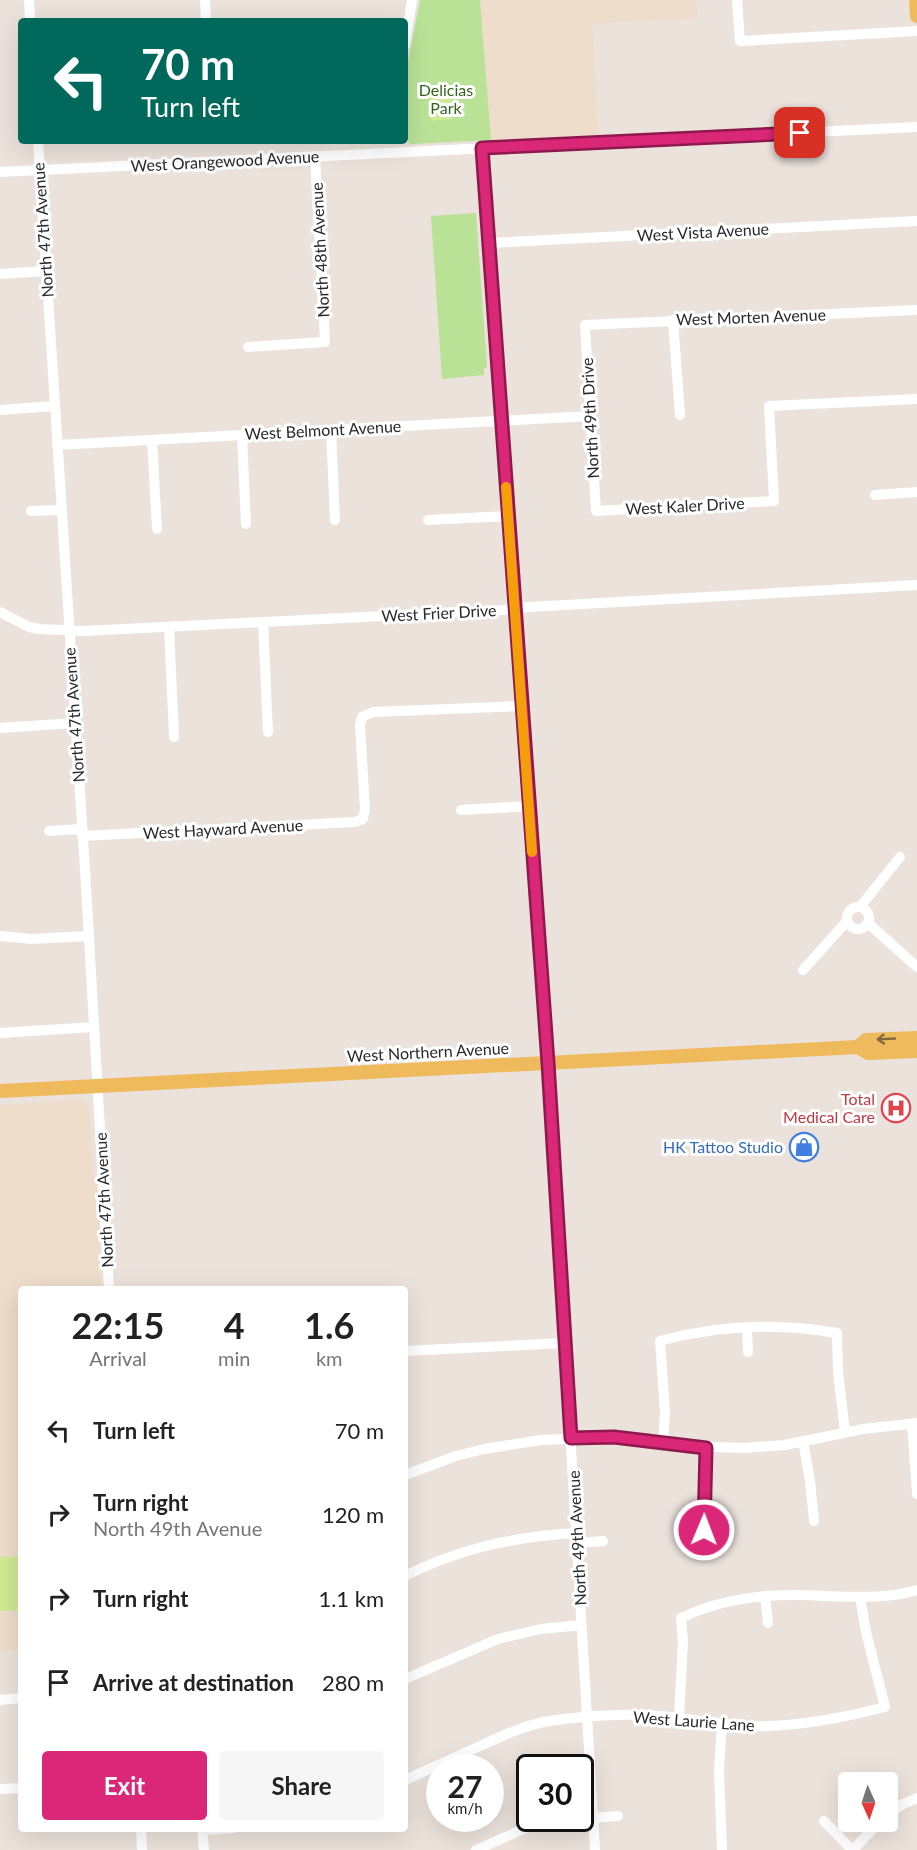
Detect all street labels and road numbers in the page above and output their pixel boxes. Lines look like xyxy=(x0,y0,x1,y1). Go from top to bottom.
street label: West Orangewood Avenue xyxy=(130,146,320,175)
street label: North 47th Avenue xyxy=(28,162,57,298)
street label: North 48th Avenue xyxy=(306,182,333,318)
street label: West Vista Avenue xyxy=(637,219,769,244)
street label: West Morten Avenue xyxy=(676,304,826,329)
street label: North 49th Drive xyxy=(577,357,602,479)
street label: West Belmont Avenue xyxy=(244,416,402,443)
street label: West Kaler Drive xyxy=(625,493,745,518)
street label: West Frier Drive xyxy=(381,600,497,625)
street label: North 47th Avenue xyxy=(59,647,88,783)
street label: West Hayward Avenue xyxy=(142,815,304,842)
street label: West Northern Avenue xyxy=(347,1038,509,1065)
street label: North 47th Avenue xyxy=(90,1132,117,1268)
street label: North 49th Avenue xyxy=(563,1470,590,1606)
street label: West Laurie Lane xyxy=(633,1707,755,1734)

